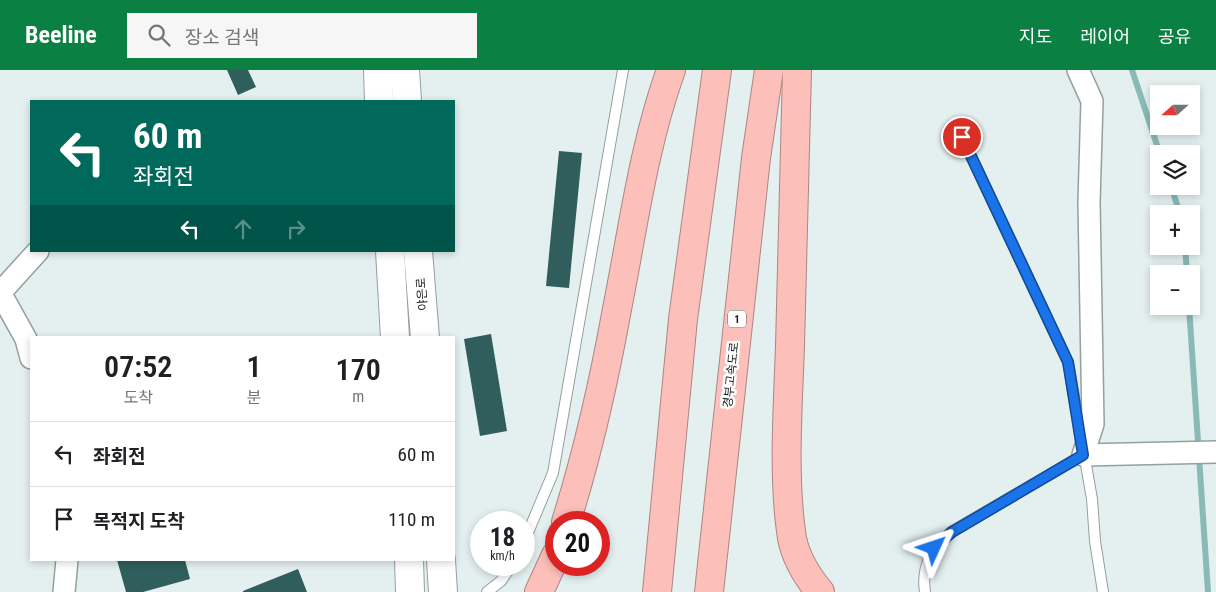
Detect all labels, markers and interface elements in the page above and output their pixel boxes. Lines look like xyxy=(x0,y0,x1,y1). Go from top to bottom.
search box xyxy=(127,13,477,58)
text: Beeline xyxy=(25,21,97,49)
icon: search xyxy=(145,21,173,49)
text: 장소 검색 xyxy=(185,26,259,49)
text: 지도 xyxy=(1019,26,1052,47)
text: 레이어 xyxy=(1080,26,1130,47)
text: 공유 xyxy=(1158,26,1191,47)
north arrow xyxy=(1150,85,1200,135)
map controls xyxy=(1150,85,1200,315)
text: 60 m xyxy=(133,116,202,157)
pin xyxy=(941,116,983,158)
icon: left xyxy=(50,120,115,185)
icon: arrive xyxy=(948,123,976,151)
button: layers xyxy=(1150,145,1200,195)
text: 좌회전 xyxy=(133,164,194,189)
button: + xyxy=(1150,205,1200,255)
icon: left xyxy=(176,215,204,243)
icon: ahead xyxy=(229,215,257,243)
icon: right xyxy=(282,215,310,243)
button: − xyxy=(1150,265,1200,315)
street label: 야은로 xyxy=(414,277,430,311)
road number: 1 xyxy=(728,310,746,328)
street label: 경부고속도로 xyxy=(721,341,741,409)
text: 07:52 xyxy=(104,349,172,384)
text: 1 xyxy=(246,349,262,384)
text: 170 xyxy=(336,352,381,387)
text: m xyxy=(352,387,364,406)
text: 도착 xyxy=(123,388,153,407)
text: 분 xyxy=(247,388,261,407)
icon: left xyxy=(50,440,78,468)
text: 60 m xyxy=(398,443,435,466)
text: 좌회전 xyxy=(93,445,145,468)
icon: arrive xyxy=(50,505,78,533)
text: 110 m xyxy=(388,508,435,531)
text: 목적지 도착 xyxy=(93,510,185,533)
speed limit sign: 20 xyxy=(545,511,610,576)
position arrow xyxy=(907,521,959,573)
text: 18 xyxy=(490,523,515,552)
text: km/h xyxy=(490,549,515,563)

